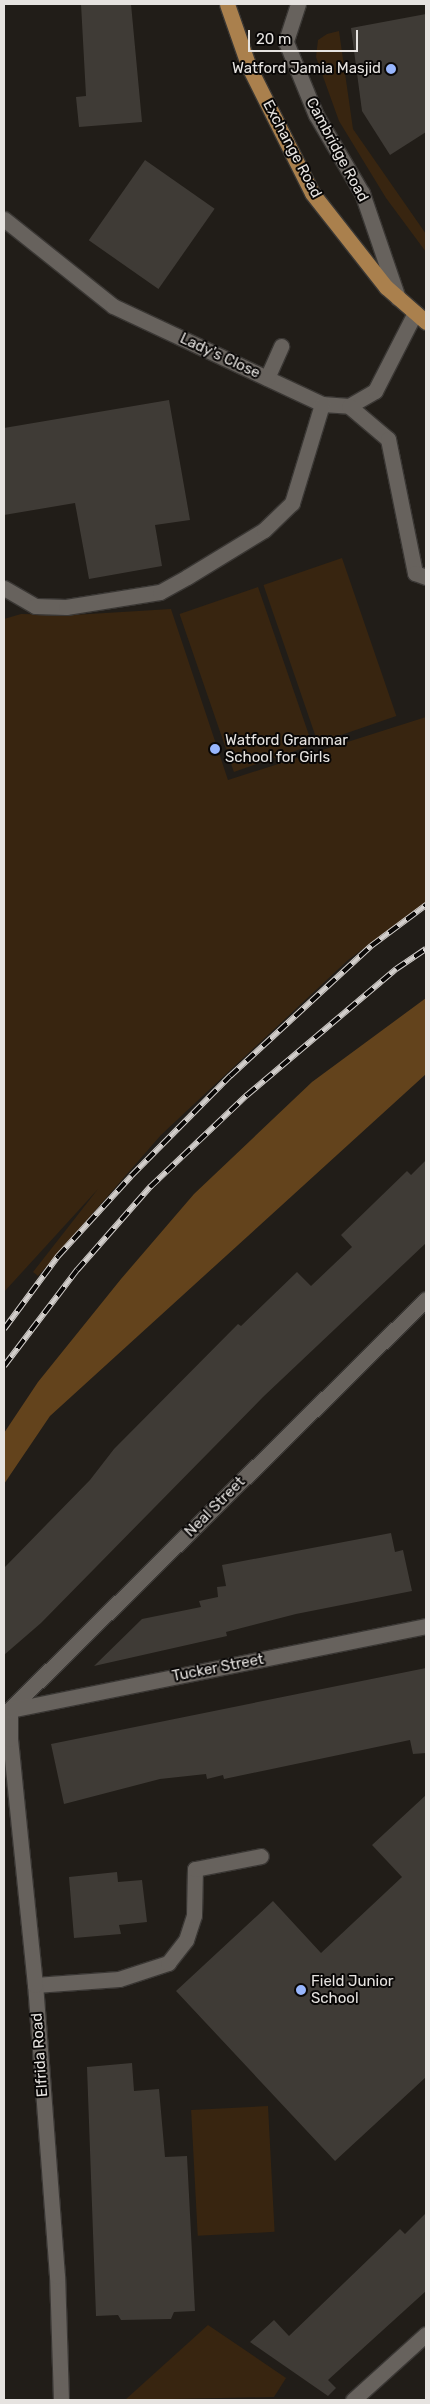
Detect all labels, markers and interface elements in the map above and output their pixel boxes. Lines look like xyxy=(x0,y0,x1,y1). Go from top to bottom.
scale bar xyxy=(250,20,360,52)
text: 20 m xyxy=(256,30,291,48)
place label: Watford Jamia Masjid xyxy=(232,60,381,78)
marker: Watford Jamia Masjid xyxy=(385,63,397,75)
street label: Cambridge Road xyxy=(302,95,372,205)
street label: Exchange Road xyxy=(259,97,325,201)
street label: Lady's Close xyxy=(177,330,263,382)
place label: Watford Grammar School for Girls xyxy=(225,731,348,766)
marker: Watford Grammar School for Girls xyxy=(209,743,221,755)
street label: Neal Street xyxy=(181,1473,249,1541)
street label: Tucker Street xyxy=(170,1650,266,1686)
place label: Field Junior School xyxy=(311,1972,394,2007)
marker: Field Junior School xyxy=(295,1984,307,1996)
street label: Elfrida Road xyxy=(28,2012,52,2098)

